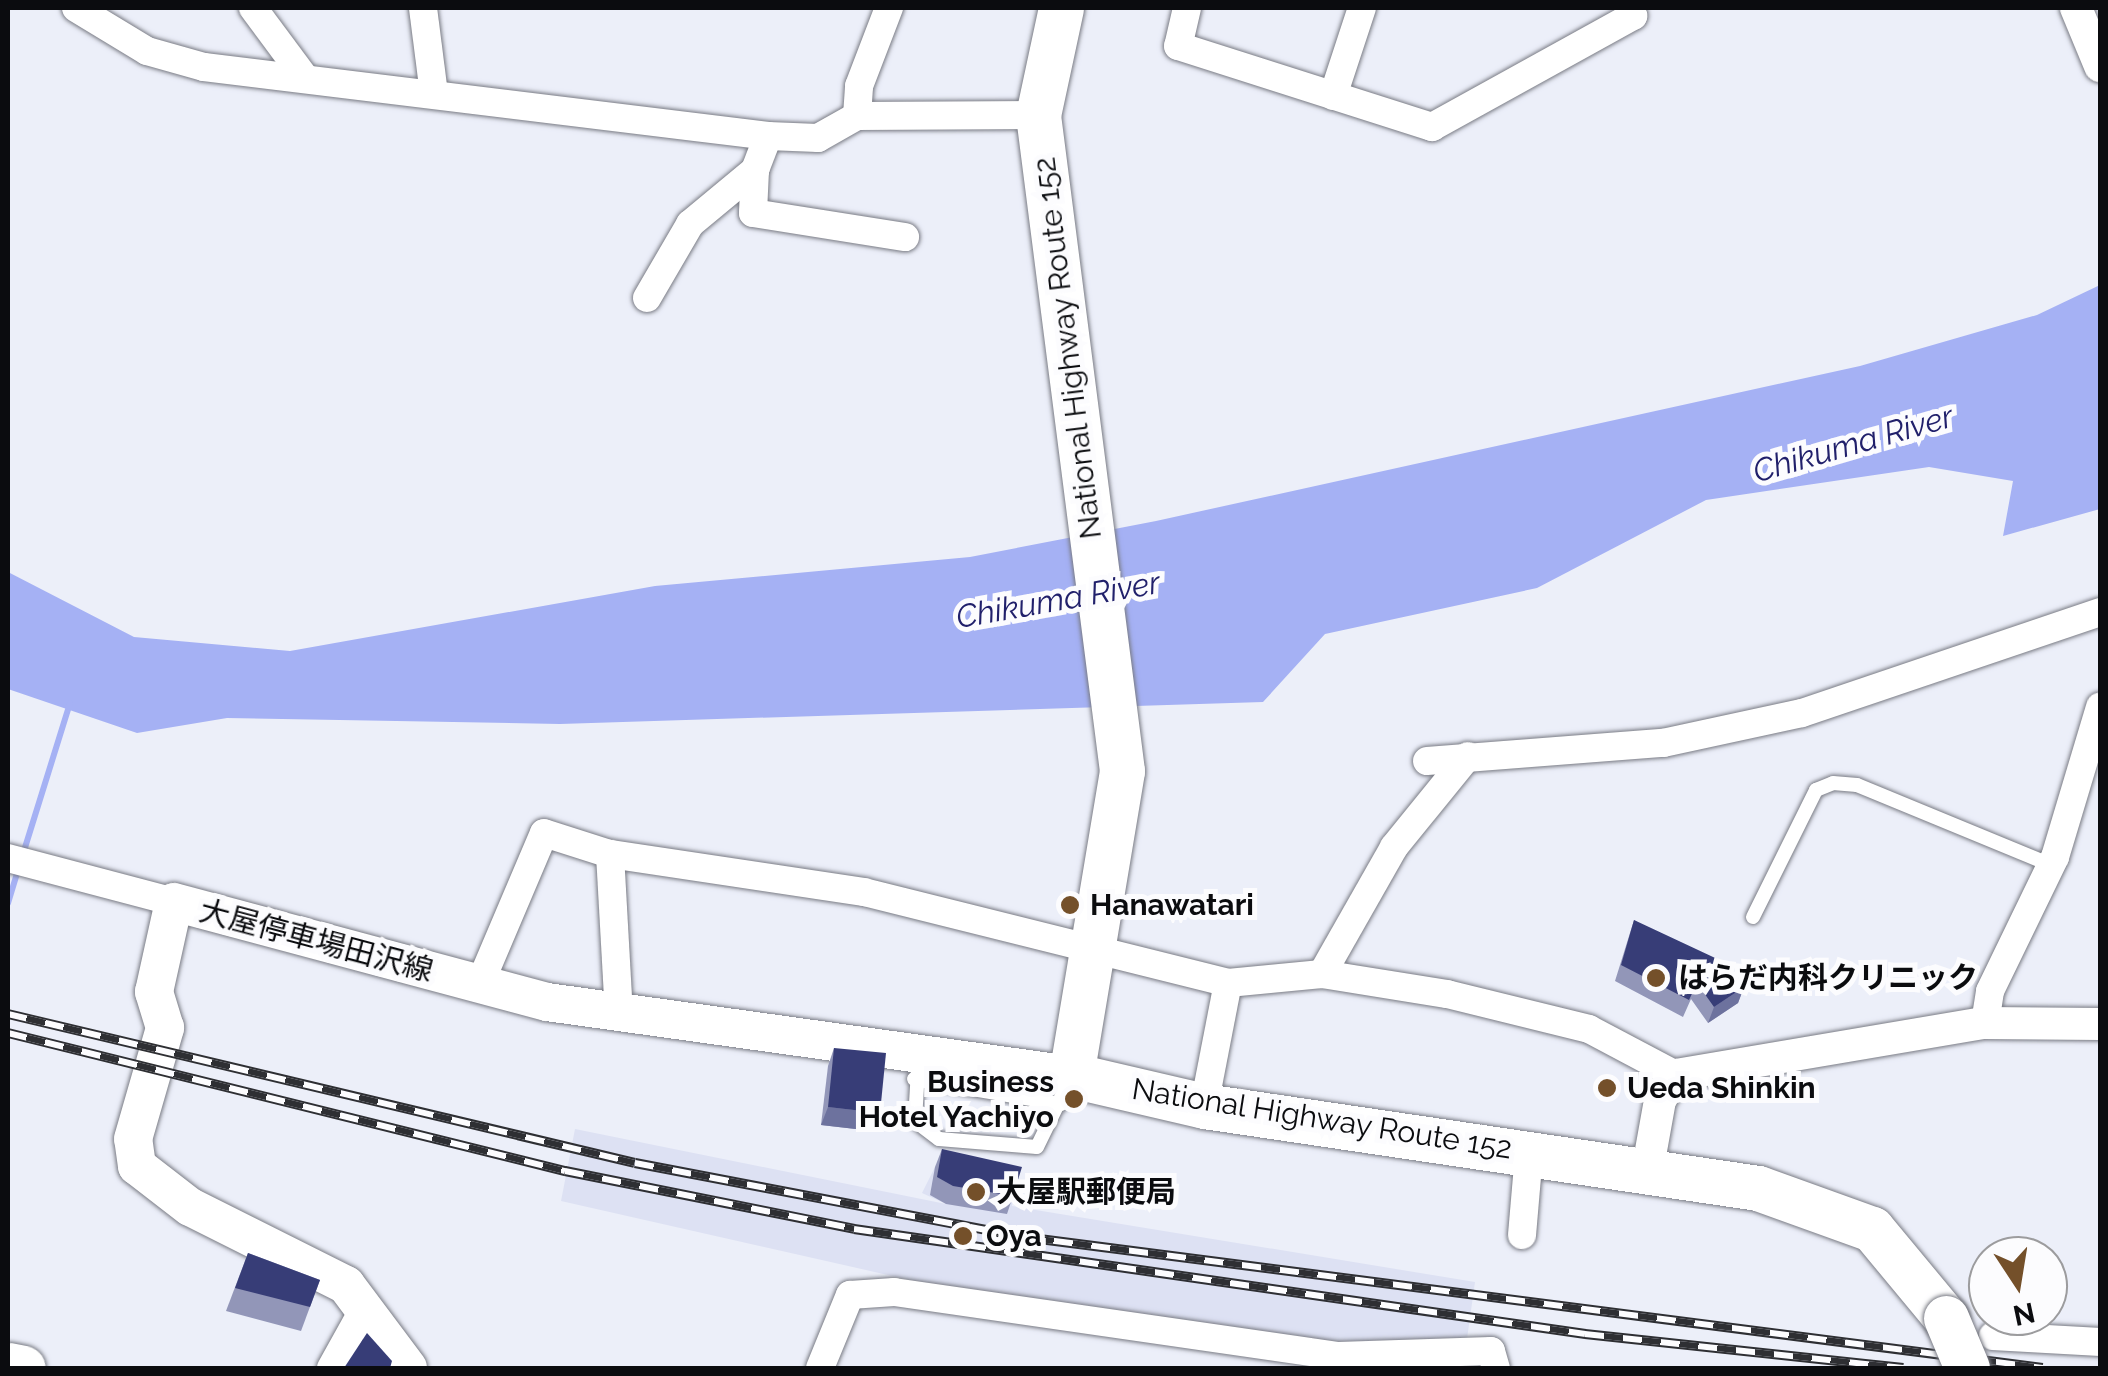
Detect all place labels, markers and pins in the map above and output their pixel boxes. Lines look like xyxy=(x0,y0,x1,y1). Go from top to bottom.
place label: Hanawatari xyxy=(1090,887,1254,923)
marker: Hanawatari xyxy=(1059,894,1081,916)
place label: はらだ内科クリニック xyxy=(1678,960,1978,996)
marker: はらだ内科クリニック xyxy=(1643,965,1669,991)
place label: Business Hotel Yachiyo xyxy=(857,1064,1054,1134)
place label: Ueda Shinkin xyxy=(1627,1070,1816,1106)
marker: Ueda Shinkin xyxy=(1596,1077,1618,1099)
marker: Business Hotel Yachiyo xyxy=(1063,1088,1085,1110)
place label: 大屋駅郵便局 xyxy=(996,1174,1176,1210)
marker: 大屋駅郵便局 xyxy=(965,1181,987,1203)
place label: Oya xyxy=(986,1218,1042,1254)
marker: Oya xyxy=(950,1223,976,1249)

